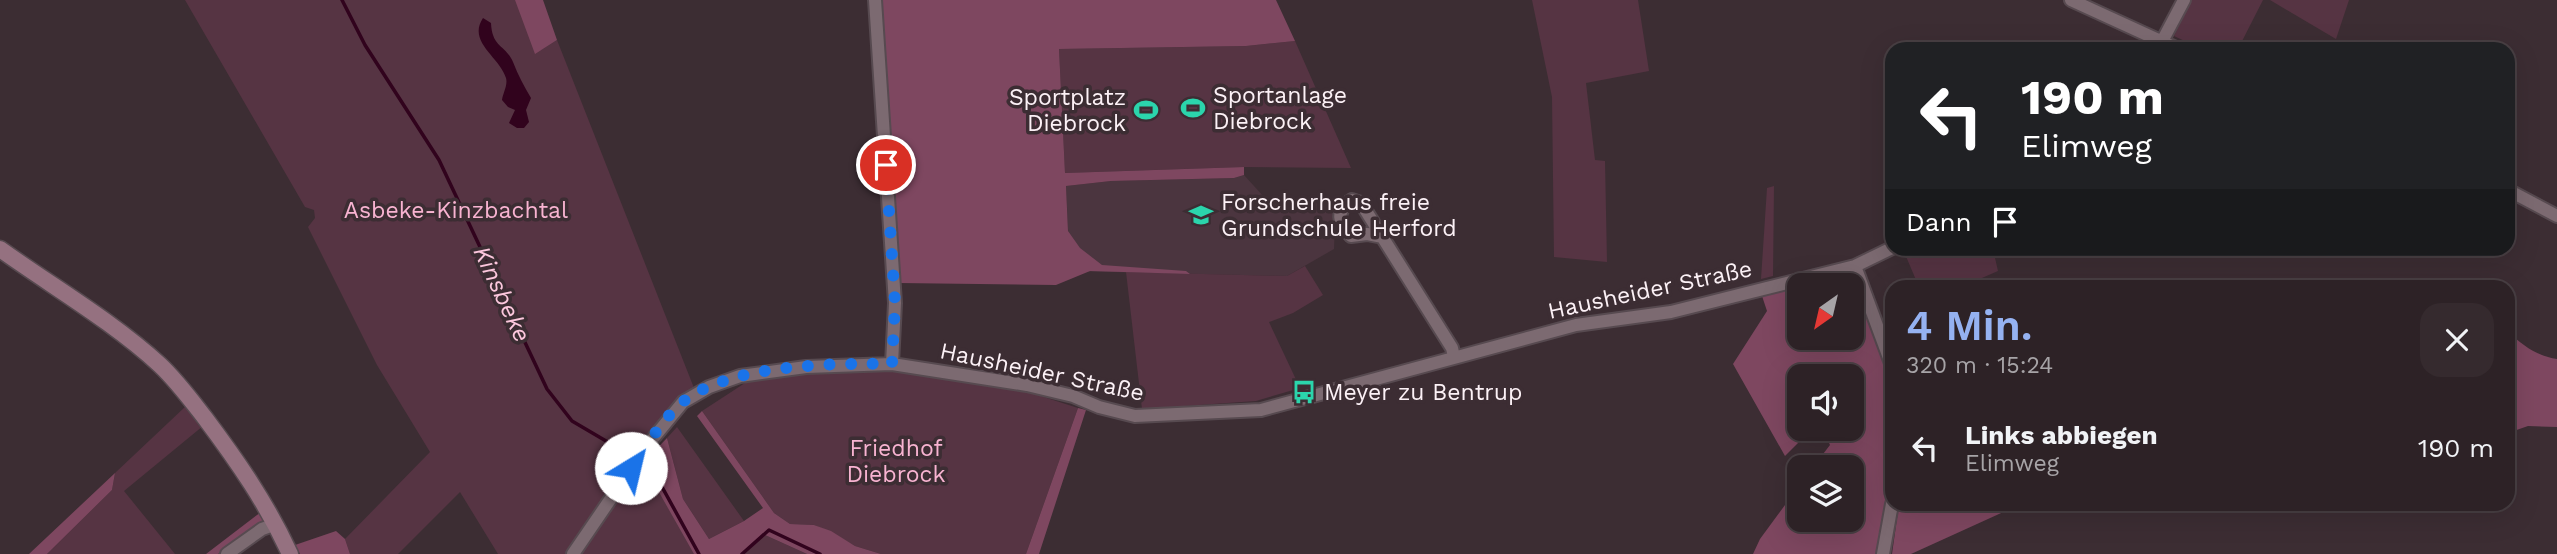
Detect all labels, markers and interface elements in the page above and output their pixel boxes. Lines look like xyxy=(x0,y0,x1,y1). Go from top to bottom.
text: 190 m xyxy=(2021,68,2164,126)
icon: left xyxy=(1906,70,1997,161)
place label: Sportanlage Diebrock xyxy=(1213,82,1347,135)
place label: Sportplatz Diebrock xyxy=(1009,84,1126,137)
sports icon: Sportanlage Diebrock xyxy=(1179,94,1207,122)
sports icon: Sportplatz Diebrock xyxy=(1132,96,1160,124)
text: Elimweg xyxy=(2021,127,2152,165)
pin xyxy=(856,135,916,195)
icon: arrive xyxy=(867,146,905,184)
place label: Forscherhaus freie Grundschule Herford xyxy=(1221,189,1457,242)
park label: Asbeke-Kinzbachtal xyxy=(344,197,568,224)
school or university icon: Forscherhaus freie Grundschule Herford xyxy=(1187,201,1215,229)
icon: arrive xyxy=(1986,203,2024,241)
text: Dann xyxy=(1906,207,1972,237)
water label: Kinsbeke xyxy=(468,241,536,347)
street label: Hausheider Straße xyxy=(1545,255,1755,325)
north arrow xyxy=(1787,273,1864,350)
map controls xyxy=(1787,273,1864,532)
text: 4 Min. xyxy=(1906,301,2032,350)
button: close xyxy=(2420,303,2494,377)
street label: Hausheider Straße xyxy=(937,337,1147,407)
text: 320 m · 15:24 xyxy=(1906,352,2053,379)
button: sound xyxy=(1787,364,1864,441)
bus stop icon: Meyer zu Bentrup xyxy=(1290,378,1318,406)
place label: Meyer zu Bentrup xyxy=(1324,379,1522,406)
text: Links abbiegen xyxy=(1965,420,2158,450)
icon: left xyxy=(1906,429,1944,467)
position arrow xyxy=(594,431,668,505)
text: 190 m xyxy=(2418,433,2494,463)
park label: Friedhof Diebrock xyxy=(846,435,946,488)
text: Elimweg xyxy=(1965,450,2059,477)
button: layers xyxy=(1787,455,1864,532)

